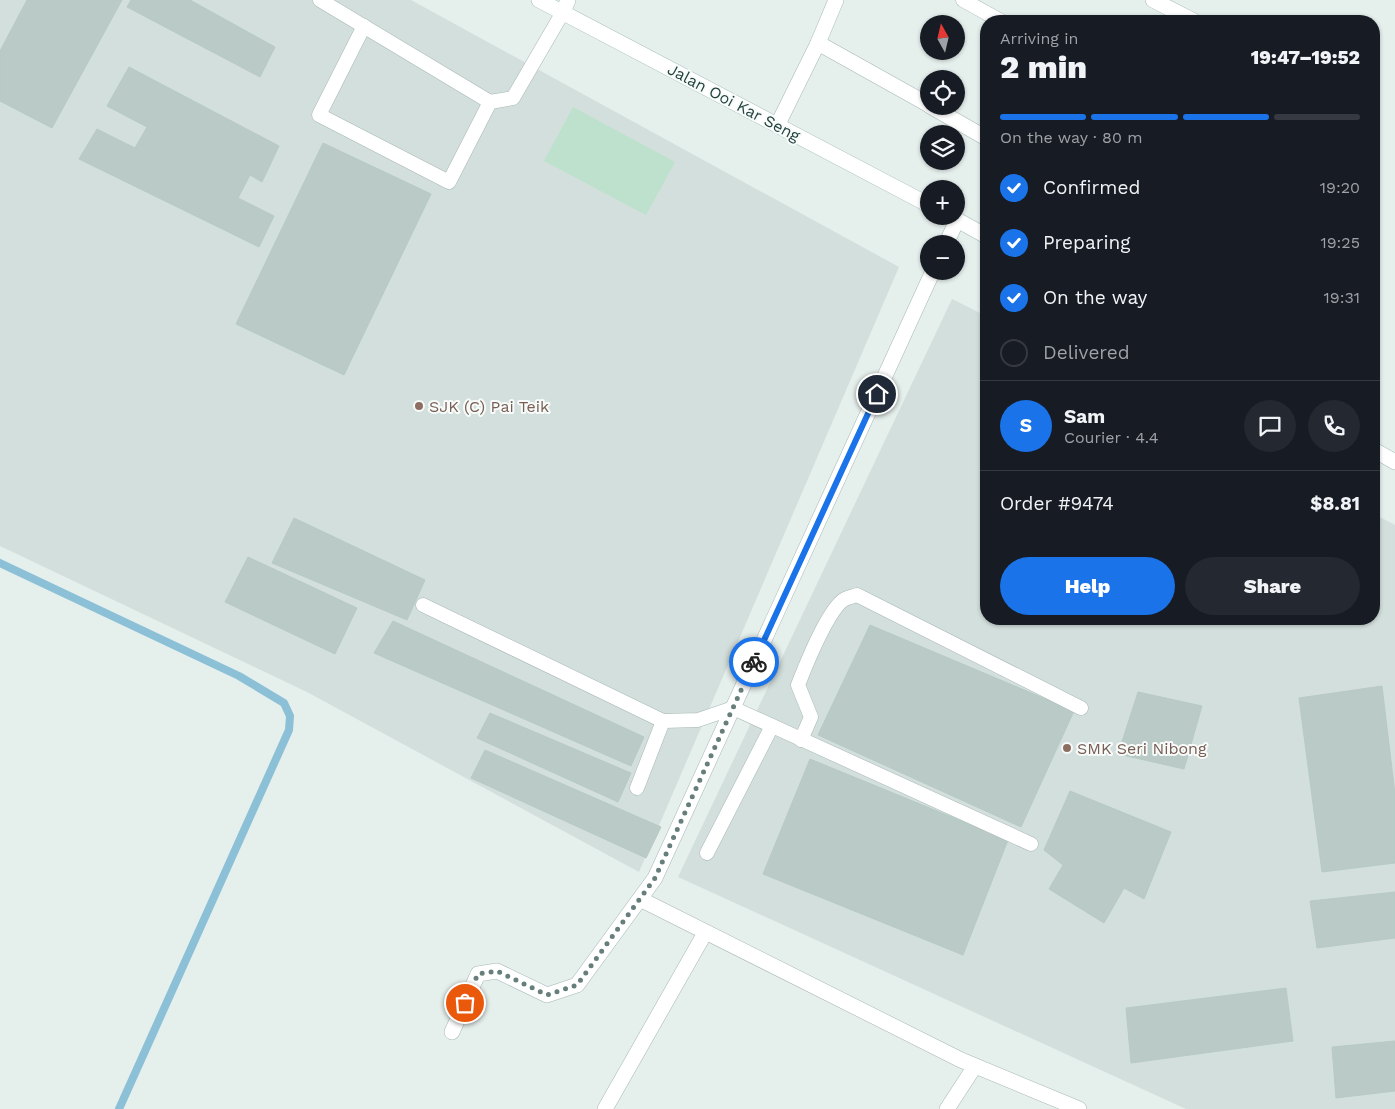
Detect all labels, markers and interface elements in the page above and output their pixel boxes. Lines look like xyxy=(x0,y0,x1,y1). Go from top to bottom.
north arrow xyxy=(920,15,965,60)
map controls xyxy=(920,15,965,280)
text: Arriving in xyxy=(1000,29,1078,48)
text: 19:47–19:52 xyxy=(1251,46,1360,69)
text: 2 min xyxy=(1000,48,1087,86)
street label: Jalan Ooi Kar Seng xyxy=(664,59,804,146)
button: locate xyxy=(920,70,965,115)
button: layers xyxy=(920,125,965,170)
text: On the way · 80 m xyxy=(1000,128,1143,147)
icon: check xyxy=(1000,174,1028,202)
text: Confirmed xyxy=(1043,176,1140,199)
text: 19:20 xyxy=(1320,178,1360,197)
button: + xyxy=(920,180,965,225)
icon: check xyxy=(1000,229,1028,257)
text: Preparing xyxy=(1043,231,1130,254)
text: 19:25 xyxy=(1321,233,1360,252)
button: − xyxy=(920,235,965,280)
icon: check xyxy=(1000,284,1028,312)
text: On the way xyxy=(1043,286,1147,309)
text: 19:31 xyxy=(1324,288,1360,307)
text: Delivered xyxy=(1043,341,1130,364)
pin xyxy=(856,373,898,415)
icon: home xyxy=(863,380,891,408)
place label: SJK (C) Pai Teik xyxy=(429,397,549,416)
marker: SJK (C) Pai Teik xyxy=(413,400,425,412)
button: chat xyxy=(1244,400,1296,452)
button: phone xyxy=(1308,400,1360,452)
text: Sam xyxy=(1064,405,1105,428)
text: S xyxy=(1020,414,1032,437)
text: Courier · 4.4 xyxy=(1064,428,1159,447)
text: Order #9474 xyxy=(1000,492,1114,515)
text: $8.81 xyxy=(1310,492,1360,515)
button: Help xyxy=(1000,557,1175,615)
button: Share xyxy=(1185,557,1360,615)
courier xyxy=(729,637,779,687)
icon: bike xyxy=(740,648,768,676)
place label: SMK Seri Nibong xyxy=(1077,739,1207,758)
marker: SMK Seri Nibong xyxy=(1061,742,1073,754)
pin xyxy=(444,982,486,1024)
icon: bag xyxy=(451,989,479,1017)

